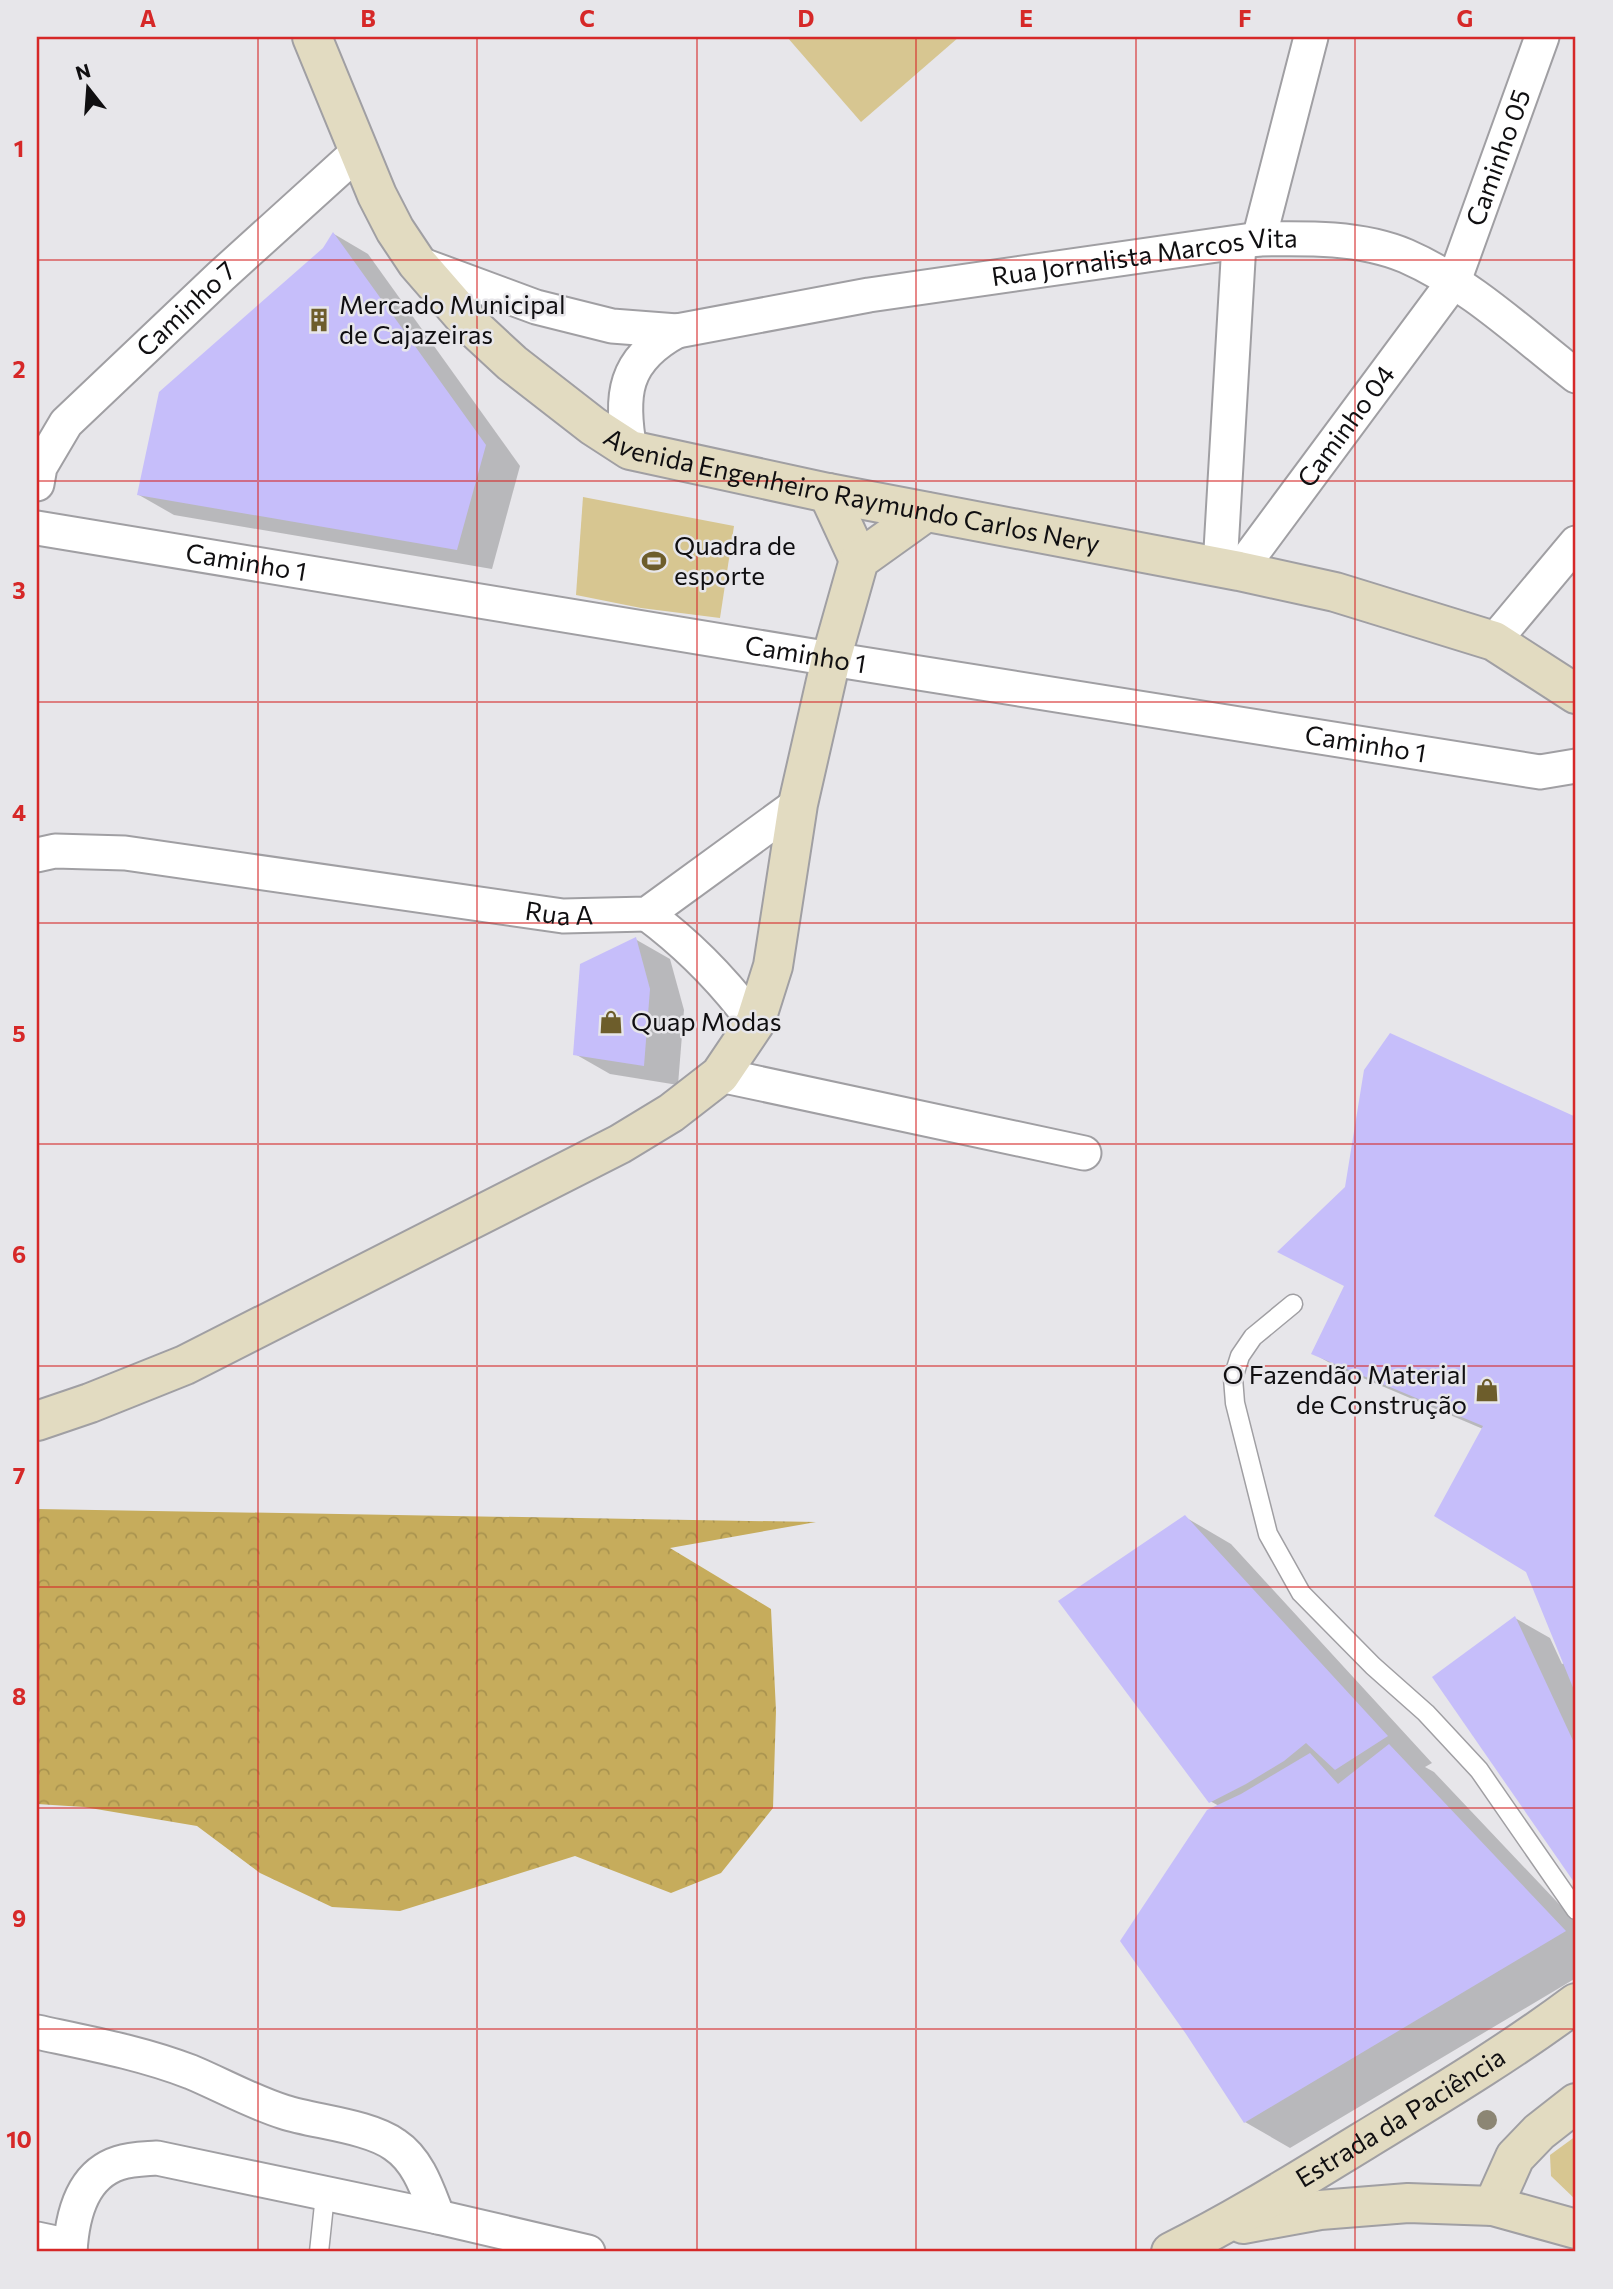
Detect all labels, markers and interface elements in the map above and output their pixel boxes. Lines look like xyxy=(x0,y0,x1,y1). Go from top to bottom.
text: A xyxy=(140,4,157,32)
text: B xyxy=(360,4,376,32)
text: C xyxy=(579,4,595,32)
text: D xyxy=(798,4,815,32)
text: E xyxy=(1019,4,1033,32)
text: F xyxy=(1238,4,1252,32)
text: G xyxy=(1457,4,1473,32)
north arrow xyxy=(52,52,122,122)
text: N xyxy=(73,58,93,84)
street label: Caminho 05 xyxy=(1458,85,1536,230)
text: 1 xyxy=(14,134,24,162)
street label: Rua Jornalista Marcos Vita xyxy=(989,221,1298,291)
street label: Caminho 7 xyxy=(129,254,241,362)
place label: Mercado Municipal de Cajazeiras xyxy=(339,288,566,349)
building icon: Mercado Municipal de Cajazeiras xyxy=(305,306,333,334)
text: 2 xyxy=(12,355,26,383)
street label: Caminho 04 xyxy=(1290,359,1400,492)
street label: Avenida Engenheiro Raymundo Carlos Nery xyxy=(599,420,1102,558)
place label: Quadra de esporte xyxy=(674,529,796,590)
street label: Caminho 1 xyxy=(184,536,309,586)
sports icon: Quadra de esporte xyxy=(640,547,668,575)
text: 3 xyxy=(12,576,26,604)
street label: Caminho 1 xyxy=(743,628,869,678)
street label: Caminho 1 xyxy=(1303,718,1429,768)
text: 4 xyxy=(12,798,26,826)
street label: Rua A xyxy=(523,894,594,930)
place label: Quap Modas xyxy=(631,1005,782,1036)
shop icon: Quap Modas xyxy=(597,1008,625,1036)
text: 5 xyxy=(12,1019,26,1047)
text: 6 xyxy=(12,1240,26,1268)
place label: O Fazendão Material de Construção xyxy=(1223,1358,1467,1419)
shop icon: O Fazendão Material de Construção xyxy=(1473,1376,1501,1404)
text: 7 xyxy=(13,1461,25,1489)
text: 8 xyxy=(12,1682,26,1710)
text: 9 xyxy=(12,1904,26,1932)
street label: Estrada da Paciência xyxy=(1289,2040,1510,2193)
text: 10 xyxy=(6,2125,32,2153)

